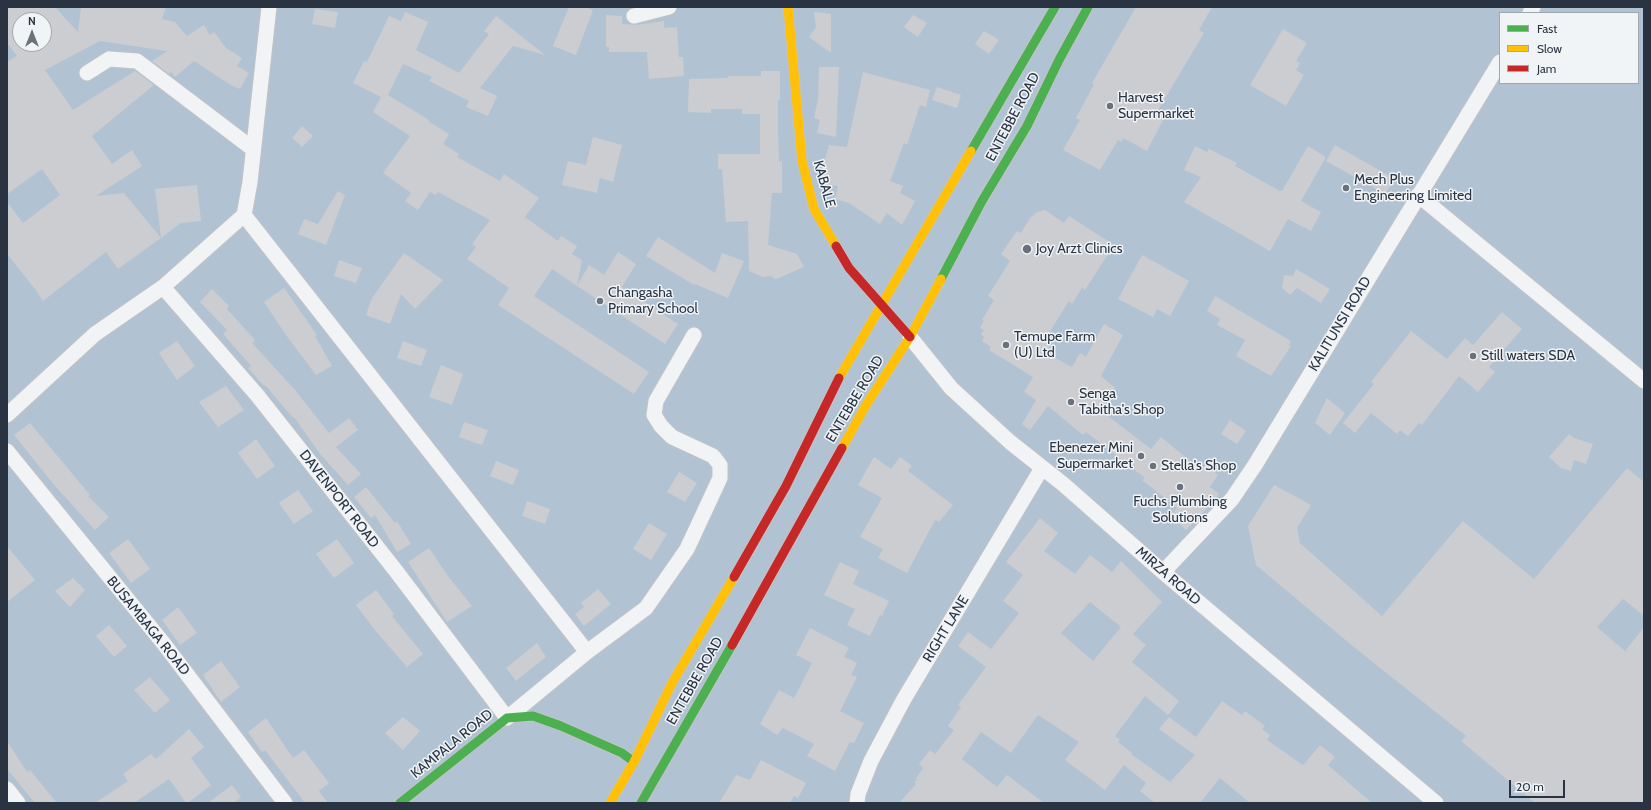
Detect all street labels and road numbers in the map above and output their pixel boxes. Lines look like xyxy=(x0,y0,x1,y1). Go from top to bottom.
street label: ENTEBBE ROAD xyxy=(983,70,1043,164)
street label: KABALE xyxy=(809,158,839,210)
street label: KALITUNSI ROAD xyxy=(1305,274,1375,374)
street label: ENTEBBE ROAD xyxy=(822,353,888,445)
street label: DAVENPORT ROAD xyxy=(296,447,382,551)
street label: MIRZA ROAD xyxy=(1132,543,1204,609)
street label: BUSAMBAGA ROAD xyxy=(103,573,193,679)
street label: RIGHT LANE xyxy=(919,592,973,666)
street label: ENTEBBE ROAD xyxy=(663,634,727,728)
street label: KAMPALA ROAD xyxy=(408,706,496,782)

